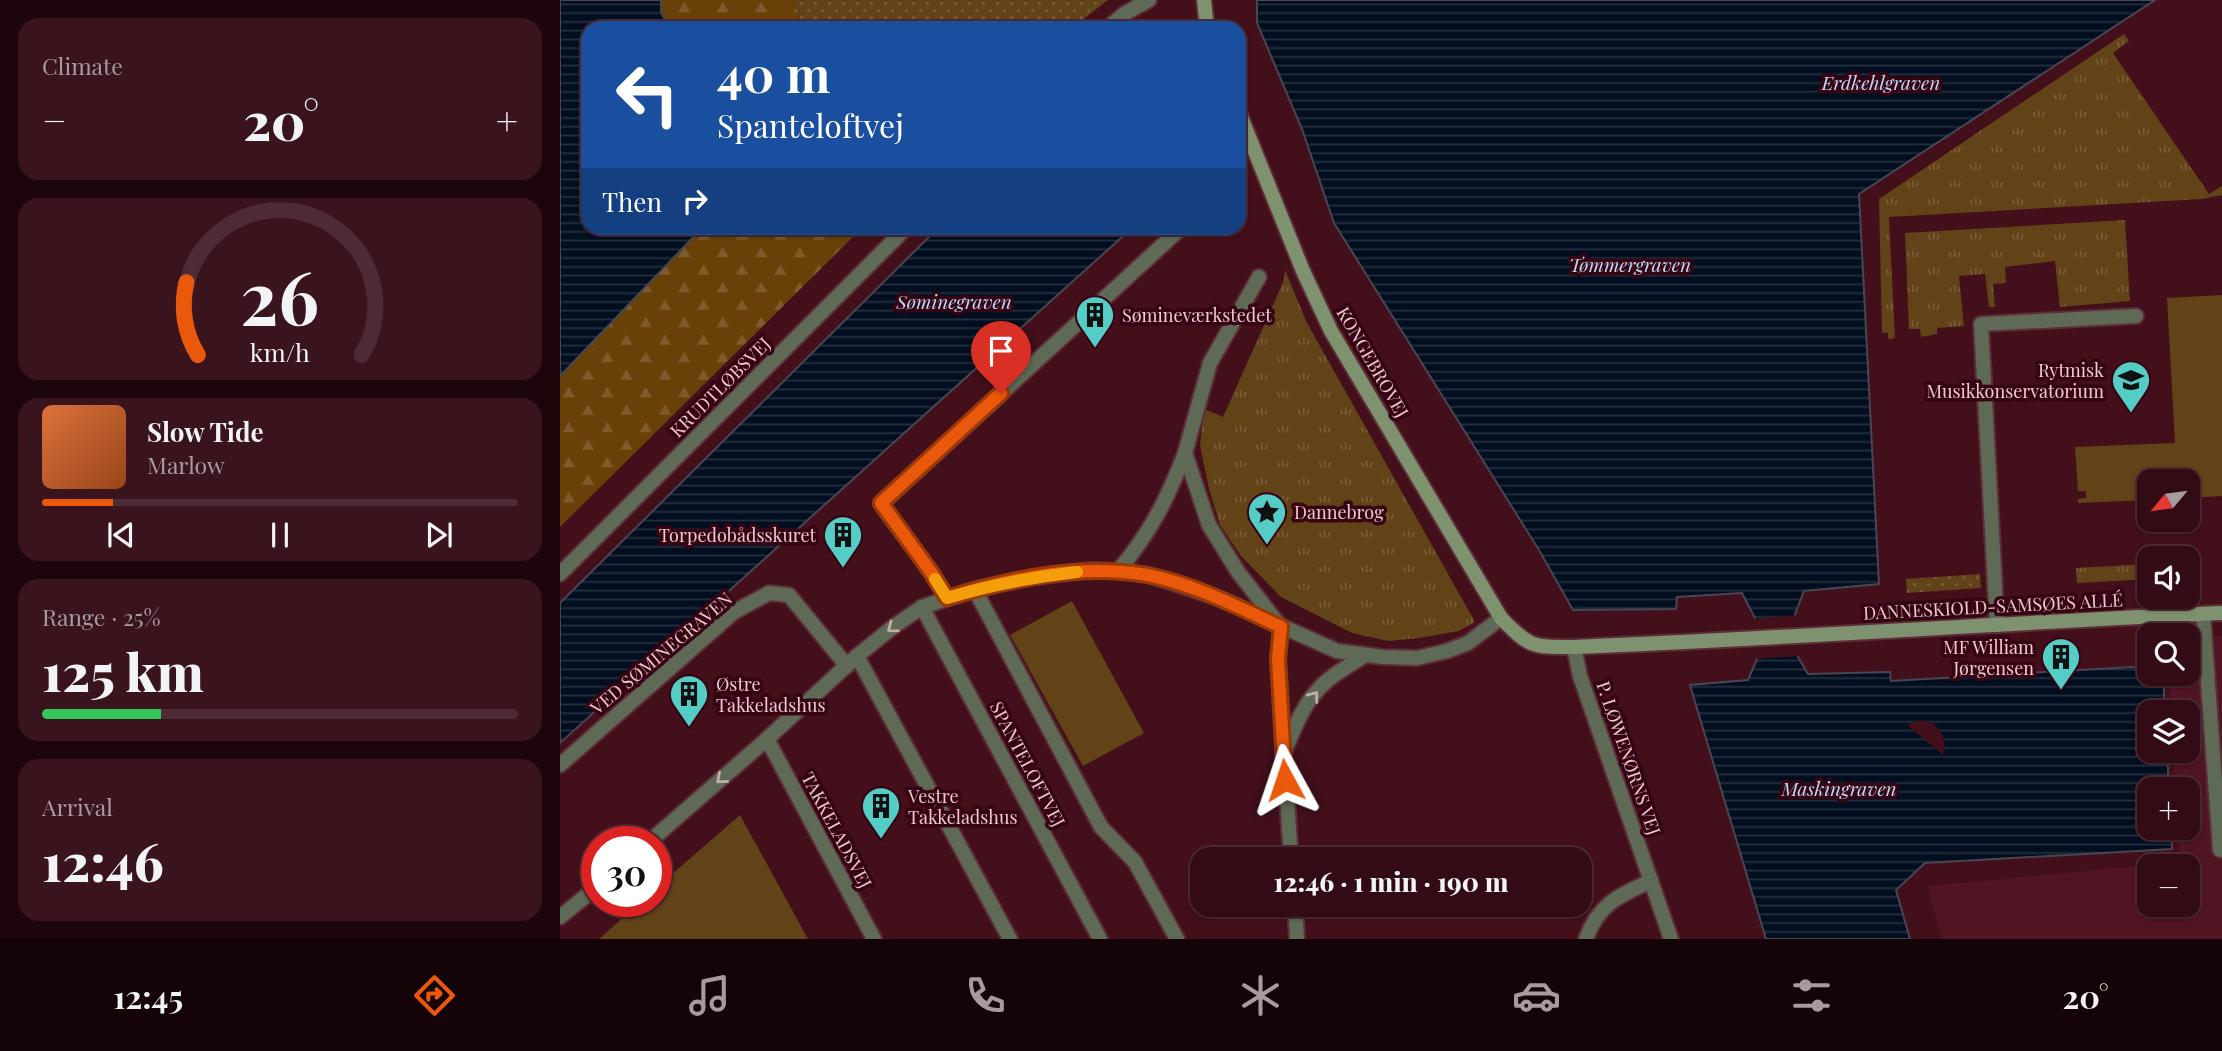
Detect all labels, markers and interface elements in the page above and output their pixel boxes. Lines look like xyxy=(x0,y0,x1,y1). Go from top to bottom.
text: 40 m xyxy=(717,40,830,105)
icon: left xyxy=(602,49,693,140)
text: Climate xyxy=(42,50,123,81)
water label: Erdkehlgraven xyxy=(1821,69,1940,95)
text: 20° xyxy=(243,85,319,154)
text: − xyxy=(42,94,67,145)
text: + xyxy=(496,94,518,145)
text: Spanteloftvej xyxy=(717,103,904,146)
icon: right xyxy=(676,182,714,220)
text: Then xyxy=(602,184,662,219)
text: 26 xyxy=(241,247,319,344)
water label: Tømmergraven xyxy=(1569,251,1691,277)
water label: Søminegraven xyxy=(895,288,1012,314)
building icon: Sømineværkstedet xyxy=(1074,294,1116,349)
street label: KONGEBROVEJ xyxy=(1332,302,1415,422)
place label: Sømineværkstedet xyxy=(1122,303,1272,327)
pin xyxy=(971,321,1031,393)
street label: KRUDTLØBSVEJ xyxy=(665,332,775,442)
icon: arrive xyxy=(982,332,1020,370)
text: km/h xyxy=(250,335,310,368)
place label: Rytmisk Musikkonservatorium xyxy=(1927,358,2104,403)
school or university icon: Rytmisk Musikkonservatorium xyxy=(2110,359,2152,414)
text: Slow Tide xyxy=(147,414,264,449)
text: Marlow xyxy=(147,449,225,480)
north arrow xyxy=(2137,469,2200,532)
map controls xyxy=(2137,469,2200,917)
place icon: Dannebrog xyxy=(1246,491,1288,546)
place label: Dannebrog xyxy=(1294,500,1384,524)
building icon: Torpedobådsskuret xyxy=(822,514,864,569)
icon: previous xyxy=(102,516,140,554)
icon: pause xyxy=(261,516,299,554)
icon: next xyxy=(420,516,458,554)
place label: Torpedobådsskuret xyxy=(659,523,817,547)
button: sound xyxy=(2137,546,2200,609)
street label: VED SØMINEGRAVEN xyxy=(584,586,737,720)
street label: DANNESKIOLD-SAMSØES ALLÉ xyxy=(1862,587,2124,625)
text: Range · 25% xyxy=(42,601,161,632)
one-way arrow xyxy=(887,620,899,633)
button: search xyxy=(2137,623,2200,686)
place label: MF William Jørgensen xyxy=(1943,635,2034,680)
text: 125 km xyxy=(42,636,204,705)
building icon: MF William Jørgensen xyxy=(2040,636,2082,691)
place label: Østre Takkeladshus xyxy=(716,672,825,717)
building icon: Østre Takkeladshus xyxy=(668,673,710,728)
street label: P. LØWENØRNS VEJ xyxy=(1591,678,1667,838)
one-way arrow xyxy=(1306,691,1319,704)
street label: SPANTELOFTVEJ xyxy=(985,697,1071,831)
button: layers xyxy=(2137,700,2200,763)
position arrow xyxy=(1248,743,1322,817)
street label: TAKKELADSVEJ xyxy=(796,768,878,892)
one-way arrow xyxy=(716,771,729,783)
water label: Maskingraven xyxy=(1780,775,1897,801)
button: + xyxy=(2137,777,2200,840)
place label: Vestre Takkeladshus xyxy=(907,784,1017,829)
building icon: Vestre Takkeladshus xyxy=(860,785,902,840)
text: Arrival xyxy=(42,791,113,822)
text: 12:46 xyxy=(42,826,164,895)
speed limit sign: 30 xyxy=(581,826,672,917)
button: − xyxy=(2137,854,2200,917)
text: 12:46 · 1 min · 190 m xyxy=(1274,864,1509,899)
icon: directions xyxy=(410,971,459,1020)
icon: music xyxy=(685,971,734,1020)
icon: phone xyxy=(961,971,1010,1020)
icon: climate xyxy=(1236,971,1285,1020)
icon: car xyxy=(1512,971,1561,1020)
icon: filters xyxy=(1787,971,1836,1020)
text: 12:45 xyxy=(113,974,183,1017)
text: 20° xyxy=(2063,974,2109,1017)

